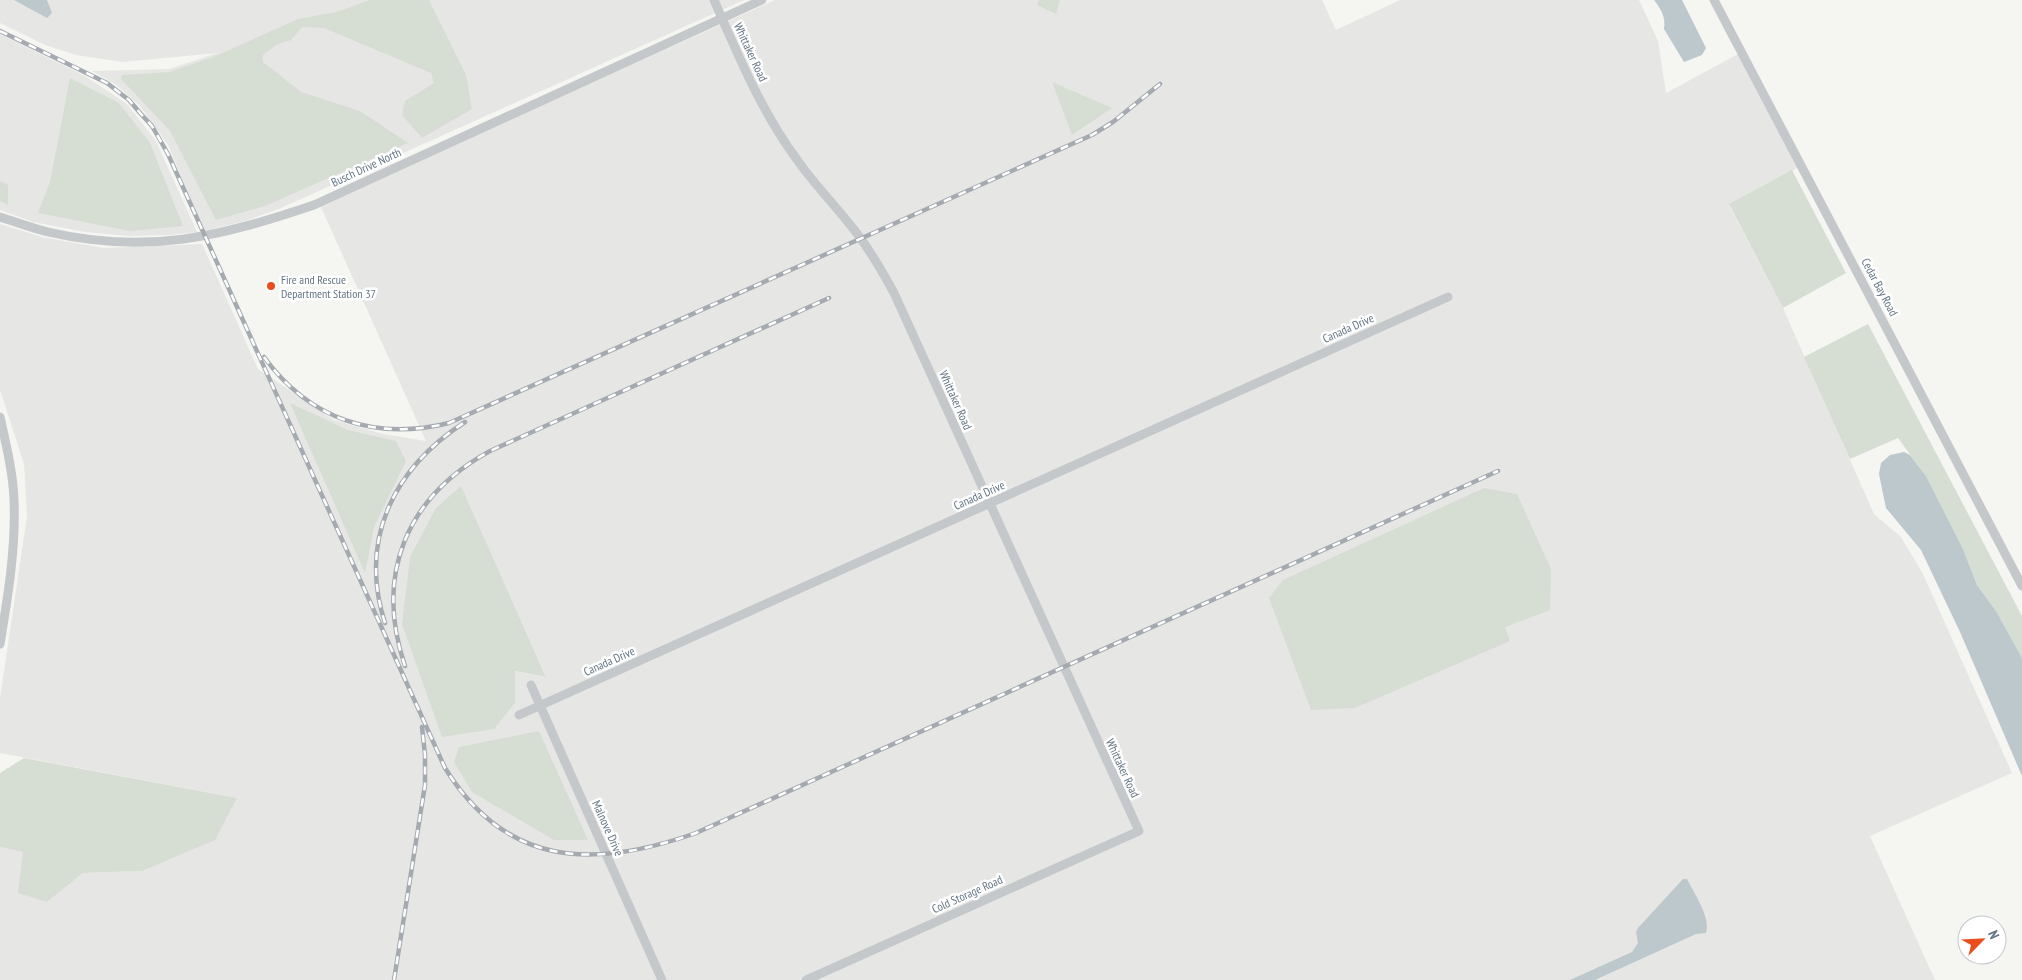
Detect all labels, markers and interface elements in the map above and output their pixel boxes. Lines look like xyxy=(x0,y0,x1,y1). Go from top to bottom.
street label: Whittaker Road xyxy=(731,20,771,84)
street label: Busch Drive North xyxy=(329,144,403,190)
street label: Cedar Bay Road xyxy=(1858,255,1902,319)
place label: Fire and Rescue Department Station 37 xyxy=(281,272,376,301)
marker: Fire and Rescue Department Station 37 xyxy=(265,280,277,292)
street label: Canada Drive xyxy=(1320,310,1376,346)
street label: Whittaker Road xyxy=(936,368,976,432)
street label: Canada Drive xyxy=(951,477,1007,513)
street label: Canada Drive xyxy=(581,643,637,679)
street label: Whittaker Road xyxy=(1103,736,1143,800)
street label: Malnove Drive xyxy=(589,798,627,858)
street label: Cold Storage Road xyxy=(929,872,1005,916)
north arrow xyxy=(1957,915,2007,965)
text: N xyxy=(1984,928,2004,942)

